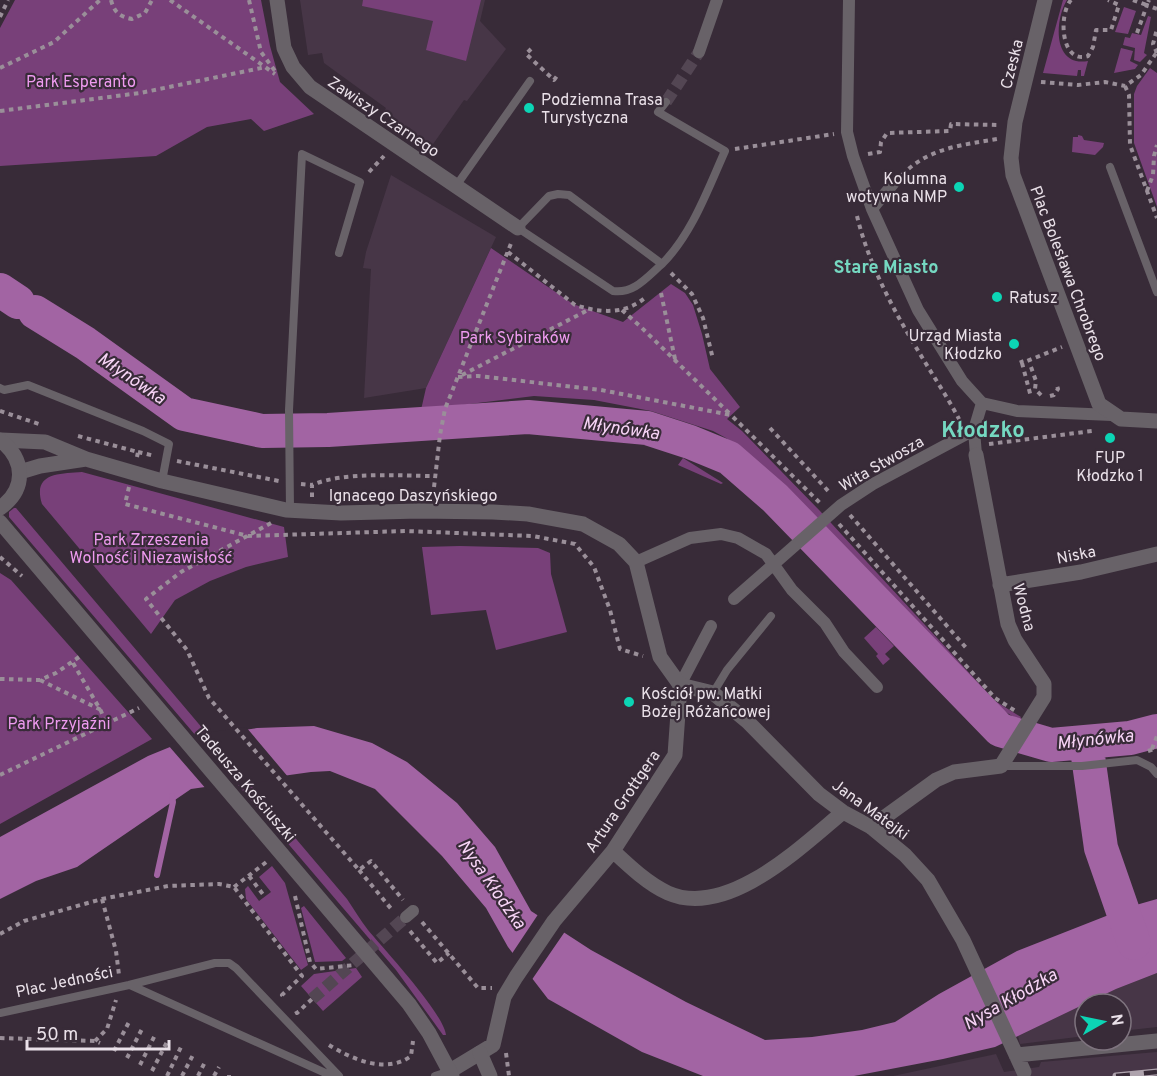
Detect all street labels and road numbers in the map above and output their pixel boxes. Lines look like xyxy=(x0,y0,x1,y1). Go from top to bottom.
street label: Czeska xyxy=(997,38,1029,91)
street label: Zawiszy Czarnego xyxy=(323,73,443,163)
street label: Plac Bolesława Chrobrego xyxy=(1024,183,1110,364)
street label: Wita Stwosza xyxy=(836,432,928,497)
street label: Ignacego Daszyńskiego xyxy=(329,487,497,507)
street label: Niska xyxy=(1055,542,1098,570)
street label: Wodna xyxy=(1007,581,1039,634)
street label: Tadeusza Kościuszki xyxy=(190,722,299,847)
street label: Artura Grottgera xyxy=(582,747,665,857)
street label: Jana Matejki xyxy=(827,776,912,845)
street label: Plac Jedności xyxy=(14,963,115,1003)

